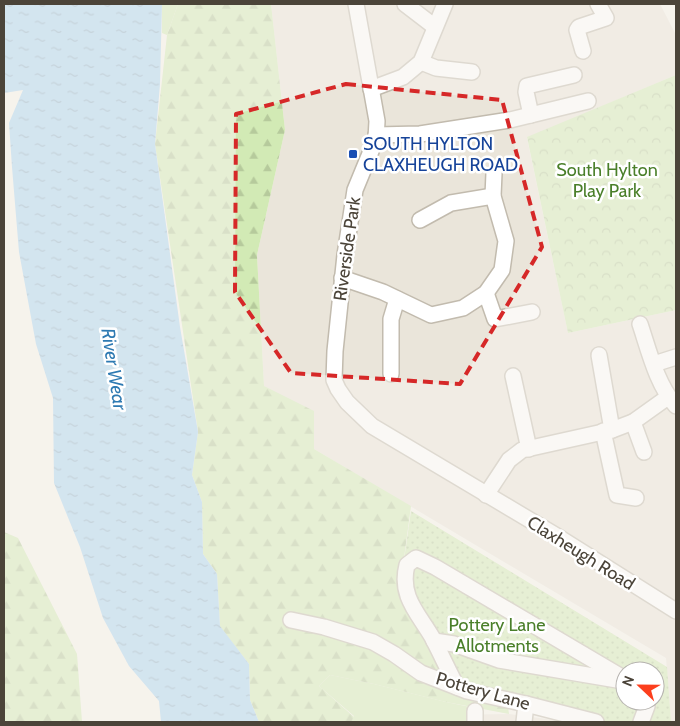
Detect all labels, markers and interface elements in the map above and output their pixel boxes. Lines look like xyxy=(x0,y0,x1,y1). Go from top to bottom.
place label: SOUTH HYLTON CLAXHEUGH ROAD xyxy=(363,133,518,176)
marker: SOUTH HYLTON CLAXHEUGH ROAD xyxy=(347,148,359,160)
park label: South Hylton Play Park xyxy=(556,159,658,202)
street label: Riverside Park xyxy=(329,195,365,303)
water label: River Wear xyxy=(96,327,132,413)
street label: Claxheugh Road xyxy=(523,511,639,595)
park label: Pottery Lane Allotments xyxy=(449,614,545,657)
north arrow xyxy=(615,661,665,711)
street label: Pottery Lane xyxy=(433,667,533,715)
text: N xyxy=(618,673,638,689)

